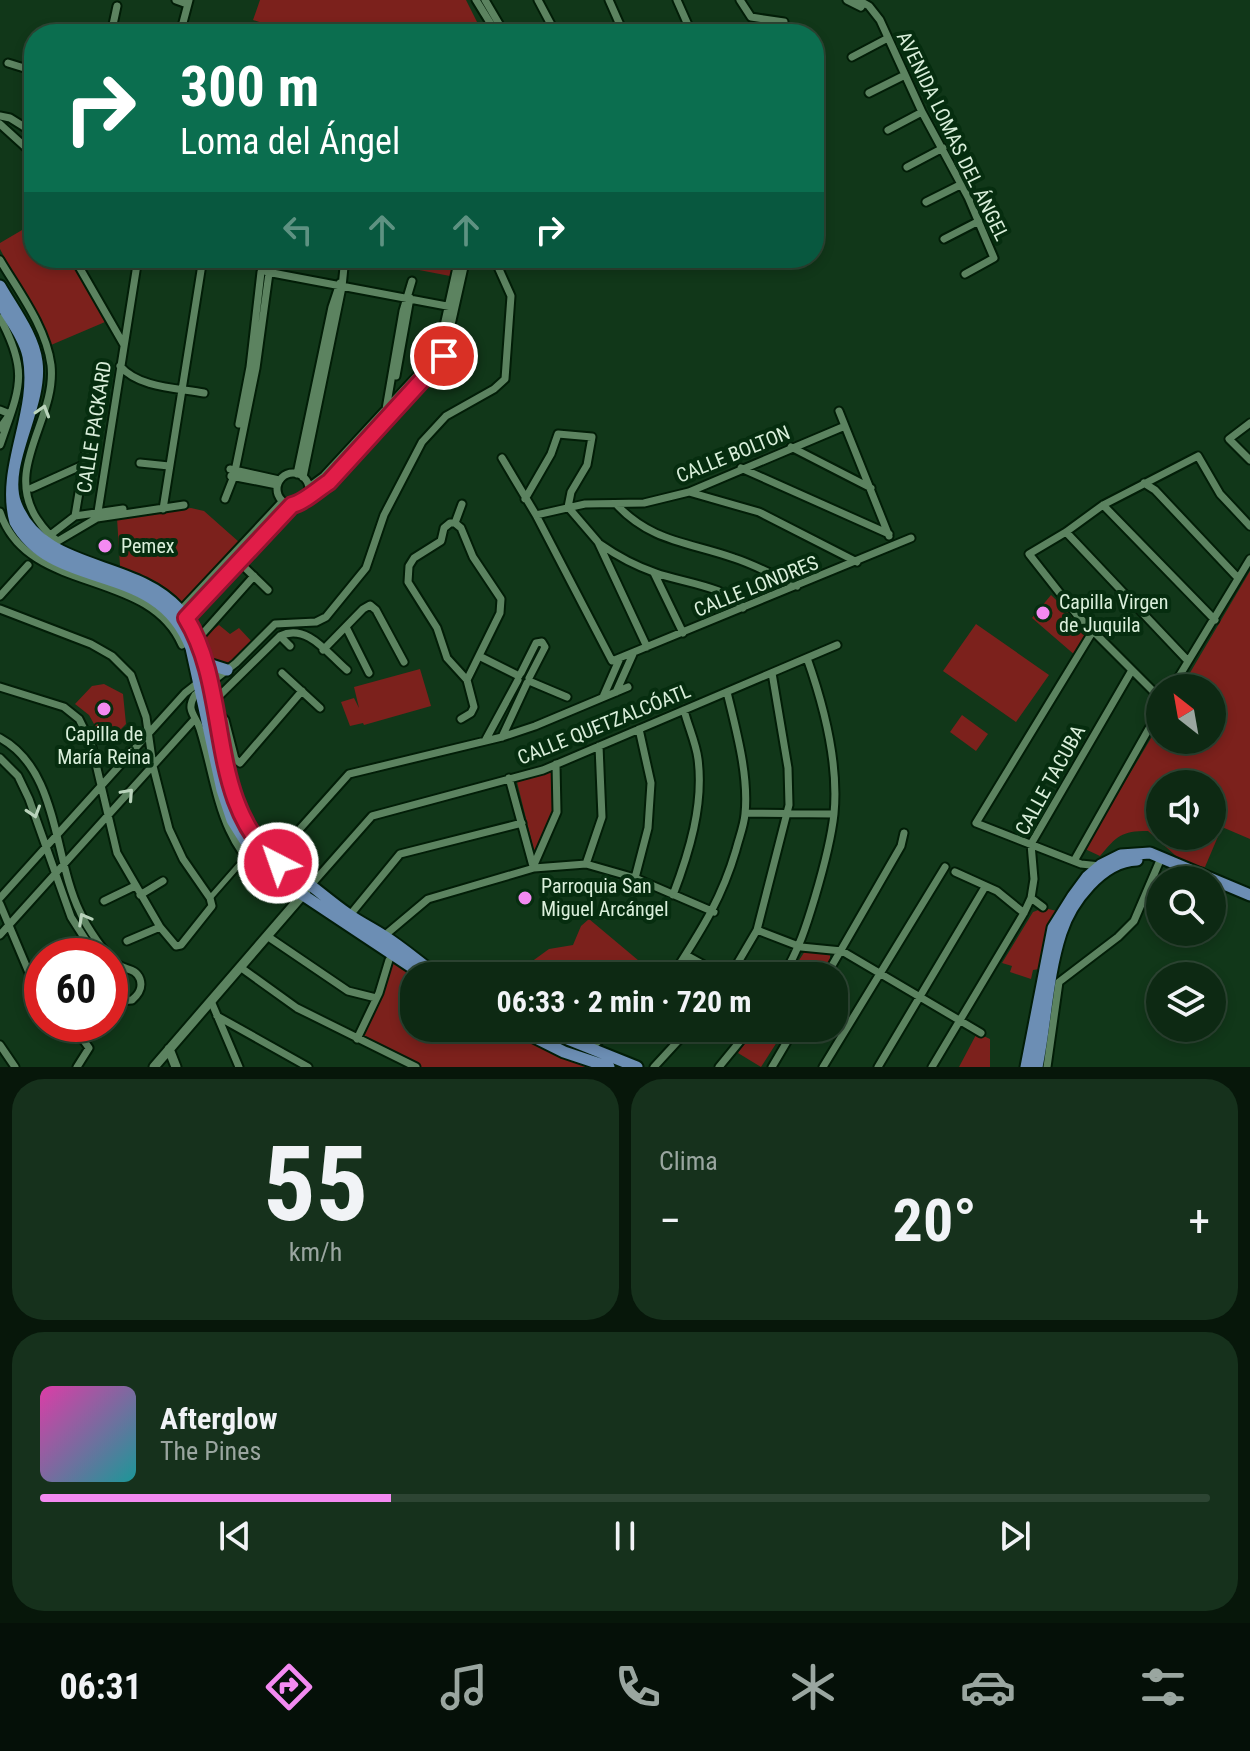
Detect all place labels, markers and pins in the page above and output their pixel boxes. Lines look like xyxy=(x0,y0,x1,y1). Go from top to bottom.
pin xyxy=(410,322,478,390)
place label: Pemex xyxy=(121,534,175,558)
marker: Pemex xyxy=(96,537,114,555)
place label: Capilla Virgen de Juquila xyxy=(1059,590,1168,637)
marker: Capilla Virgen de Juquila xyxy=(1034,604,1052,622)
marker: Capilla de María Reina xyxy=(95,700,113,718)
place label: Capilla de María Reina xyxy=(57,722,151,769)
place label: Parroquia San Miguel Arcángel xyxy=(541,874,669,921)
marker: Parroquia San Miguel Arcángel xyxy=(516,889,534,907)

